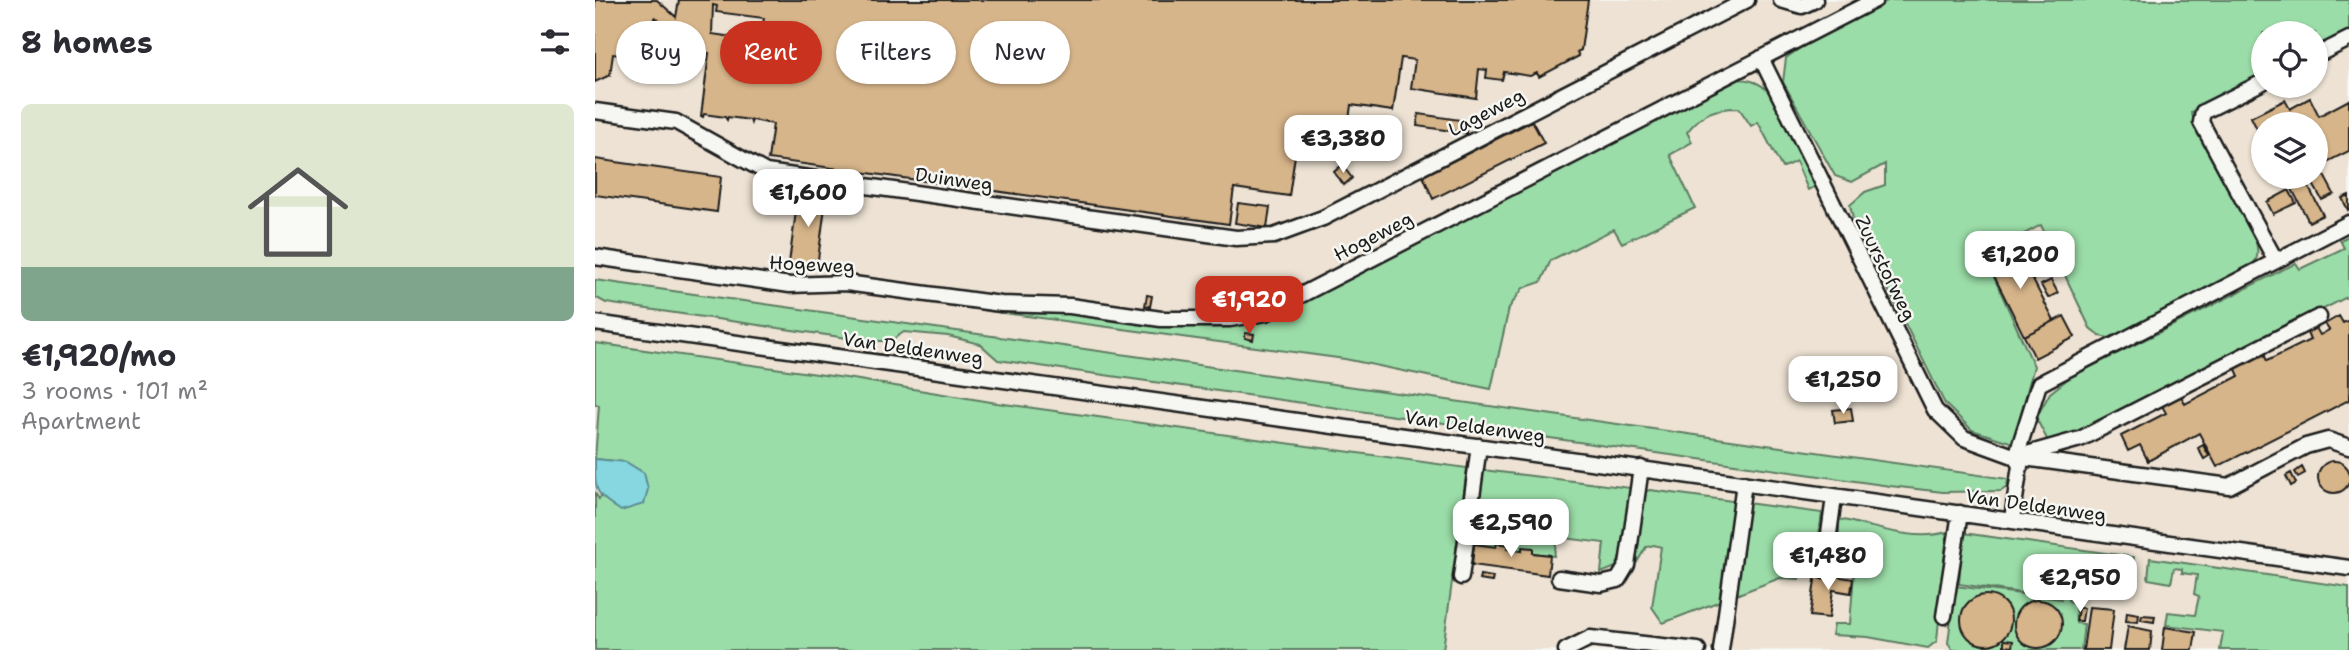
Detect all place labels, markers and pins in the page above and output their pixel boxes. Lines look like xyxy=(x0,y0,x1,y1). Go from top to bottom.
pin: €3,380 xyxy=(1286,116,1400,175)
pin: €1,600 xyxy=(751,170,865,229)
pin: €1,200 xyxy=(1963,232,2077,291)
pin: €1,920 xyxy=(1192,276,1306,336)
pin: €1,250 xyxy=(1786,356,1900,416)
pin: €2,590 xyxy=(1454,500,1568,559)
pin: €1,480 xyxy=(1771,532,1885,592)
pin: €2,950 xyxy=(2023,554,2137,614)

